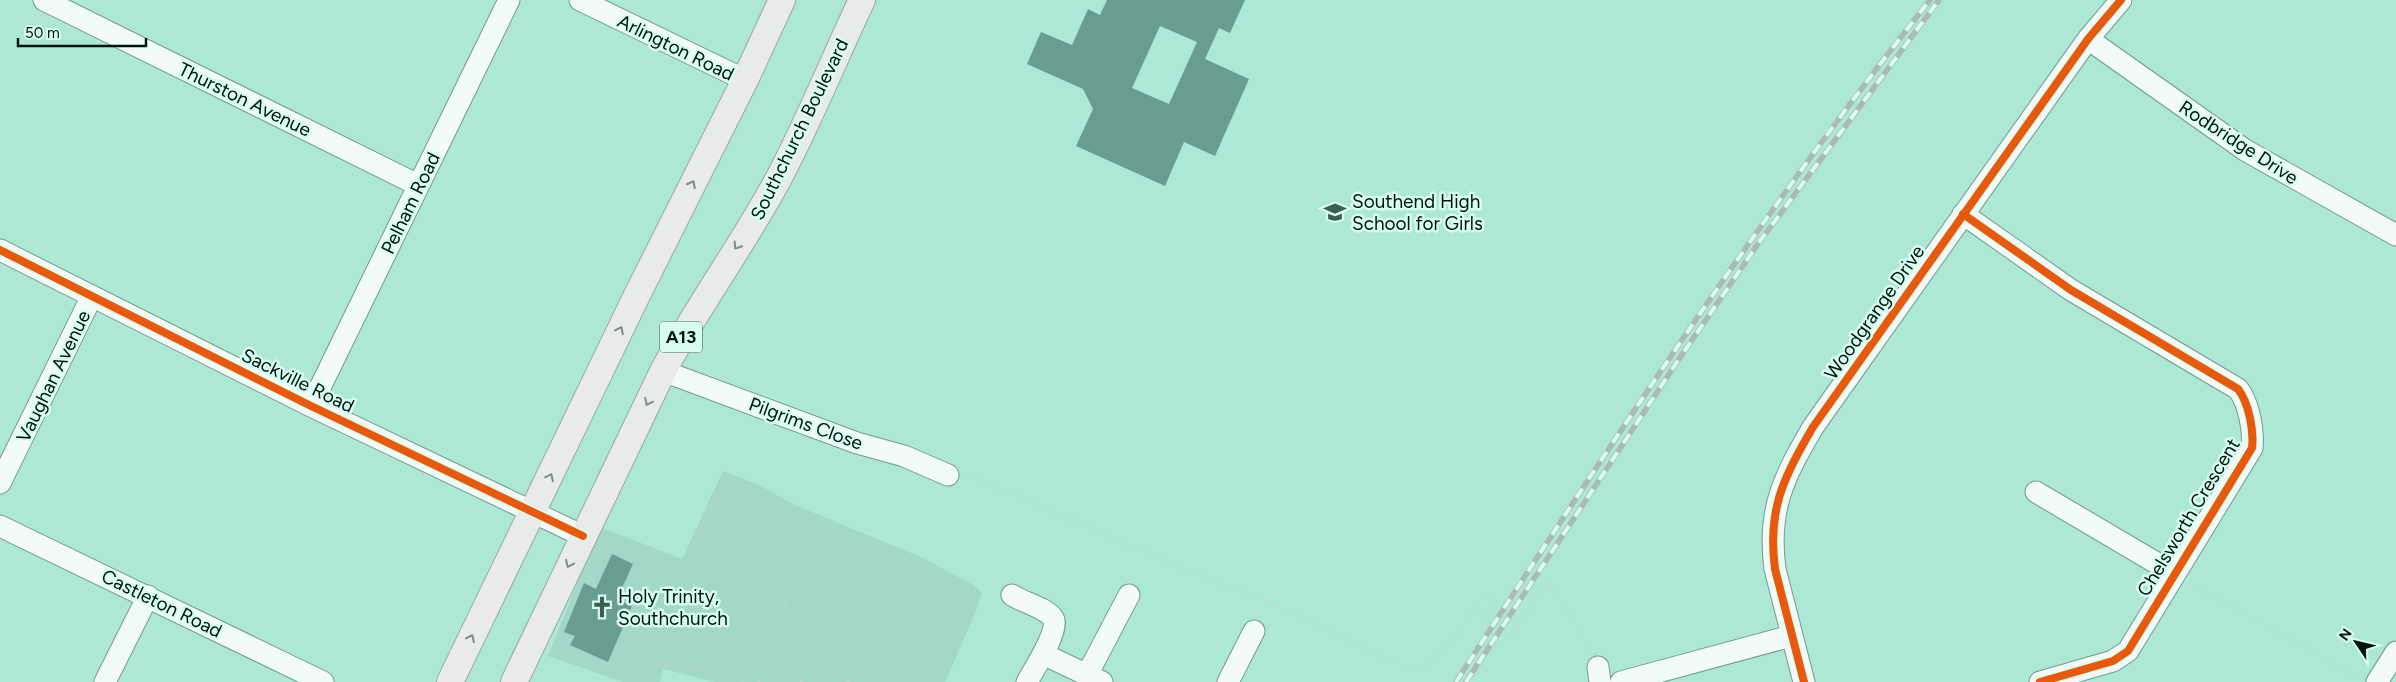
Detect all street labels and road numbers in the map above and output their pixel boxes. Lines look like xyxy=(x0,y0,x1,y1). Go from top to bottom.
street label: Arlington Road xyxy=(614,9,738,86)
street label: Southchurch Boulevard xyxy=(745,35,853,224)
street label: Thurston Avenue xyxy=(175,57,315,141)
street label: Rodbridge Drive xyxy=(2175,95,2303,189)
street label: Pelham Road xyxy=(376,149,445,258)
street label: Woodgrange Drive xyxy=(1819,241,1929,384)
street label: Vaughan Avenue xyxy=(12,307,95,446)
road number: A13 xyxy=(660,322,702,352)
street label: Sackville Road xyxy=(238,343,358,418)
street label: Pilgrims Close xyxy=(746,392,866,455)
street label: Chelsworth Crescent xyxy=(2132,434,2245,600)
street label: Castleton Road xyxy=(98,564,226,643)

